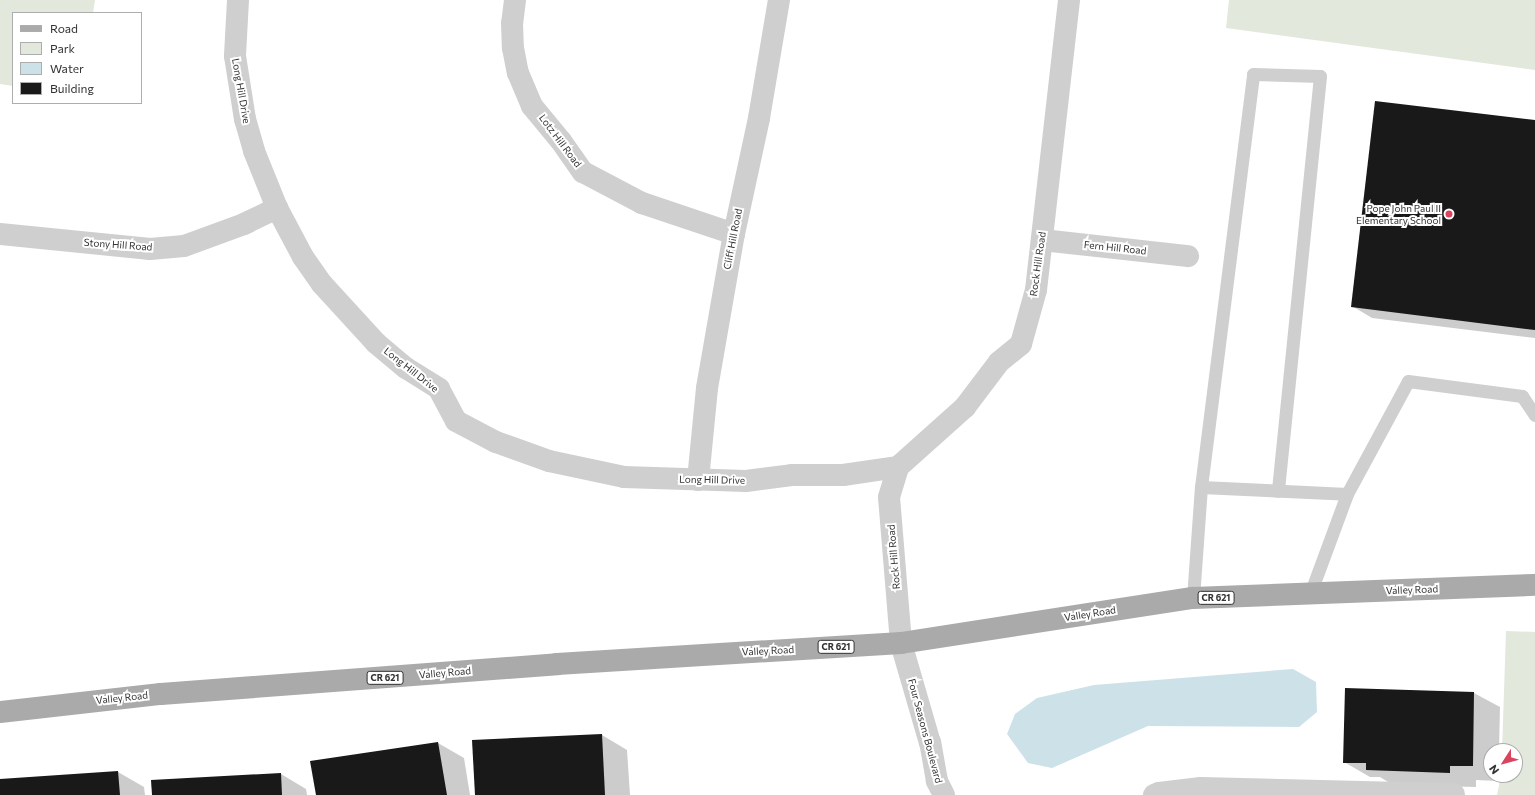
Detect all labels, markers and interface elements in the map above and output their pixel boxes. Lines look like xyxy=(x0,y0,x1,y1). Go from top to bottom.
legend xyxy=(12,12,142,104)
text: Road xyxy=(50,21,78,35)
text: Park xyxy=(50,41,75,55)
street label: Long Hill Drive xyxy=(229,57,253,125)
text: Water xyxy=(50,61,84,75)
text: Building xyxy=(50,81,94,95)
street label: Lotz Hill Road xyxy=(536,112,584,170)
place label: Pope John Paul II Elementary School xyxy=(1356,202,1441,226)
street label: Cliff Hill Road xyxy=(721,207,745,271)
marker: Pope John Paul II Elementary School xyxy=(1444,209,1454,219)
street label: Rock Hill Road xyxy=(1028,231,1048,297)
street label: Stony Hill Road xyxy=(83,237,153,253)
street label: Fern Hill Road xyxy=(1083,239,1147,257)
street label: Long Hill Drive xyxy=(381,345,441,395)
street label: Long Hill Drive xyxy=(679,473,745,487)
street label: Rock Hill Road xyxy=(885,524,903,590)
street label: Valley Road xyxy=(1386,583,1438,597)
road number: CR 621 xyxy=(1197,591,1235,605)
street label: Valley Road xyxy=(1063,604,1117,624)
road number: CR 621 xyxy=(817,640,855,654)
street label: Valley Road xyxy=(742,644,794,658)
street label: Valley Road xyxy=(418,665,472,681)
road number: CR 621 xyxy=(366,671,404,685)
street label: Four Seasons Boulevard xyxy=(905,677,945,785)
street label: Valley Road xyxy=(95,689,149,707)
north arrow xyxy=(1483,743,1523,783)
text: N xyxy=(1486,763,1501,777)

